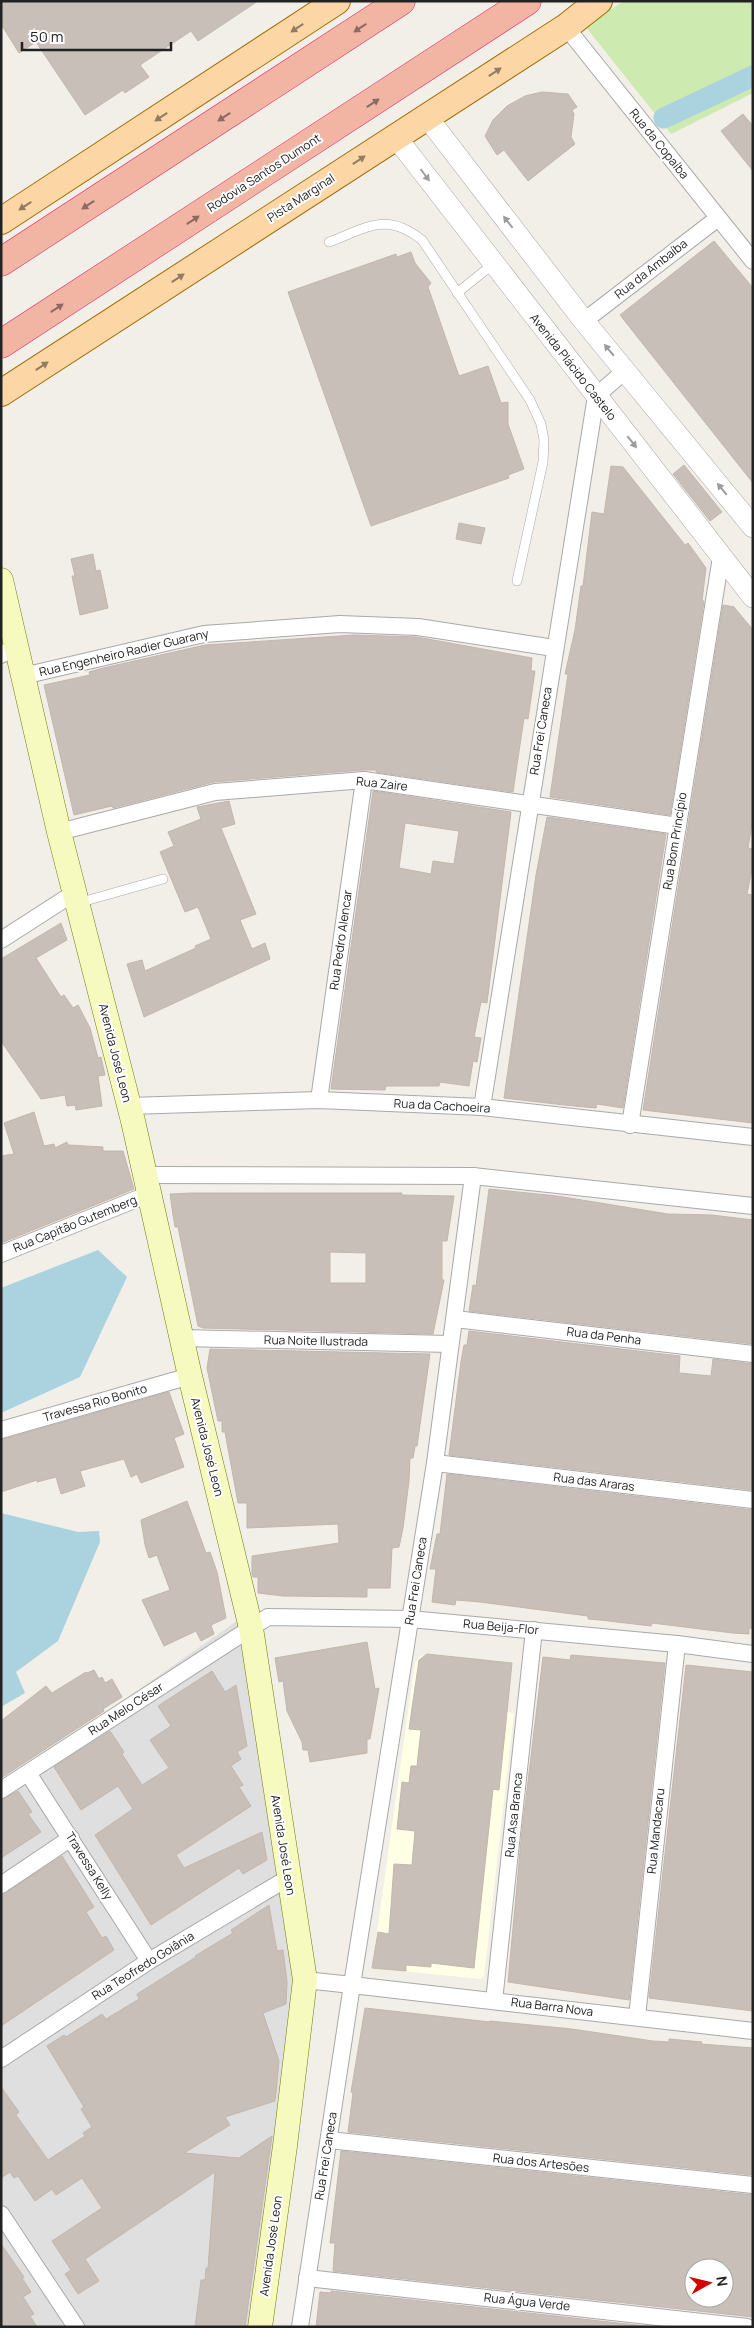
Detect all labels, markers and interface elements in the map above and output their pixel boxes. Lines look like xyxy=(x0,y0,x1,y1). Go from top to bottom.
scale bar xyxy=(22,20,171,52)
one-way arrow xyxy=(290,23,303,33)
one-way arrow xyxy=(354,23,367,33)
text: 50 m xyxy=(30,26,64,47)
one-way arrow xyxy=(488,67,502,77)
one-way arrow xyxy=(367,98,380,107)
street label: Rua da Copaíba xyxy=(626,105,693,182)
one-way arrow xyxy=(154,112,167,122)
one-way arrow xyxy=(217,112,231,121)
street label: Rodovia Santos Dumont xyxy=(204,129,324,216)
one-way arrow xyxy=(352,156,365,165)
one-way arrow xyxy=(420,168,430,182)
street label: Pista Marginal xyxy=(264,169,338,226)
one-way arrow xyxy=(18,201,31,211)
one-way arrow xyxy=(81,201,95,210)
one-way arrow xyxy=(186,215,200,224)
one-way arrow xyxy=(503,215,513,229)
street label: Rua da Ambaíba xyxy=(611,235,691,302)
one-way arrow xyxy=(172,273,185,283)
one-way arrow xyxy=(50,303,63,313)
street label: Avenida Plácido Castelo xyxy=(526,310,621,424)
one-way arrow xyxy=(603,343,614,356)
one-way arrow xyxy=(35,362,49,371)
one-way arrow xyxy=(626,435,637,448)
one-way arrow xyxy=(717,483,728,496)
street label: Rua Engenheiro Radier Guarany xyxy=(37,625,211,680)
street label: Rua Frei Caneca xyxy=(525,686,556,776)
street label: Rua Zaire xyxy=(355,772,409,795)
street label: Rua Bom Princípio xyxy=(658,791,691,891)
street label: Rua Pedro Alencar xyxy=(325,888,356,991)
street label: Avenida José Leon xyxy=(95,1002,136,1104)
street label: Rua da Cachoeira xyxy=(393,1094,491,1117)
street label: Rua Capitão Gutemberg xyxy=(10,1191,139,1256)
street label: Rua da Penha xyxy=(566,1323,642,1349)
street label: Rua Noite Ilustrada xyxy=(264,1331,368,1350)
street label: Travessa Rio Bonito xyxy=(41,1380,149,1426)
street label: Avenida José Leon xyxy=(187,1396,228,1498)
street label: Rua das Araras xyxy=(553,1468,636,1495)
street label: Rua Frei Caneca xyxy=(400,1536,431,1626)
street label: Rua Beija-Flor xyxy=(462,1615,540,1638)
street label: Rua Melo César xyxy=(85,1678,167,1739)
street label: Rua Asa Branca xyxy=(501,1772,526,1858)
street label: Rua Mandacaru xyxy=(643,1787,668,1875)
street label: Avenida José Leon xyxy=(267,1793,300,1896)
street label: Travessa Kelly xyxy=(62,1828,117,1904)
street label: Rua Teofredo Goiânia xyxy=(88,1927,197,2004)
street label: Rua Barra Nova xyxy=(510,1993,594,2020)
street label: Rua Frei Caneca xyxy=(310,2111,341,2201)
street label: Rua dos Artesões xyxy=(492,2149,590,2176)
street label: Avenida José Leon xyxy=(255,2194,286,2297)
north arrow xyxy=(684,2258,734,2308)
text: N xyxy=(712,2275,732,2287)
street label: Rua Água Verde xyxy=(483,2289,571,2314)

